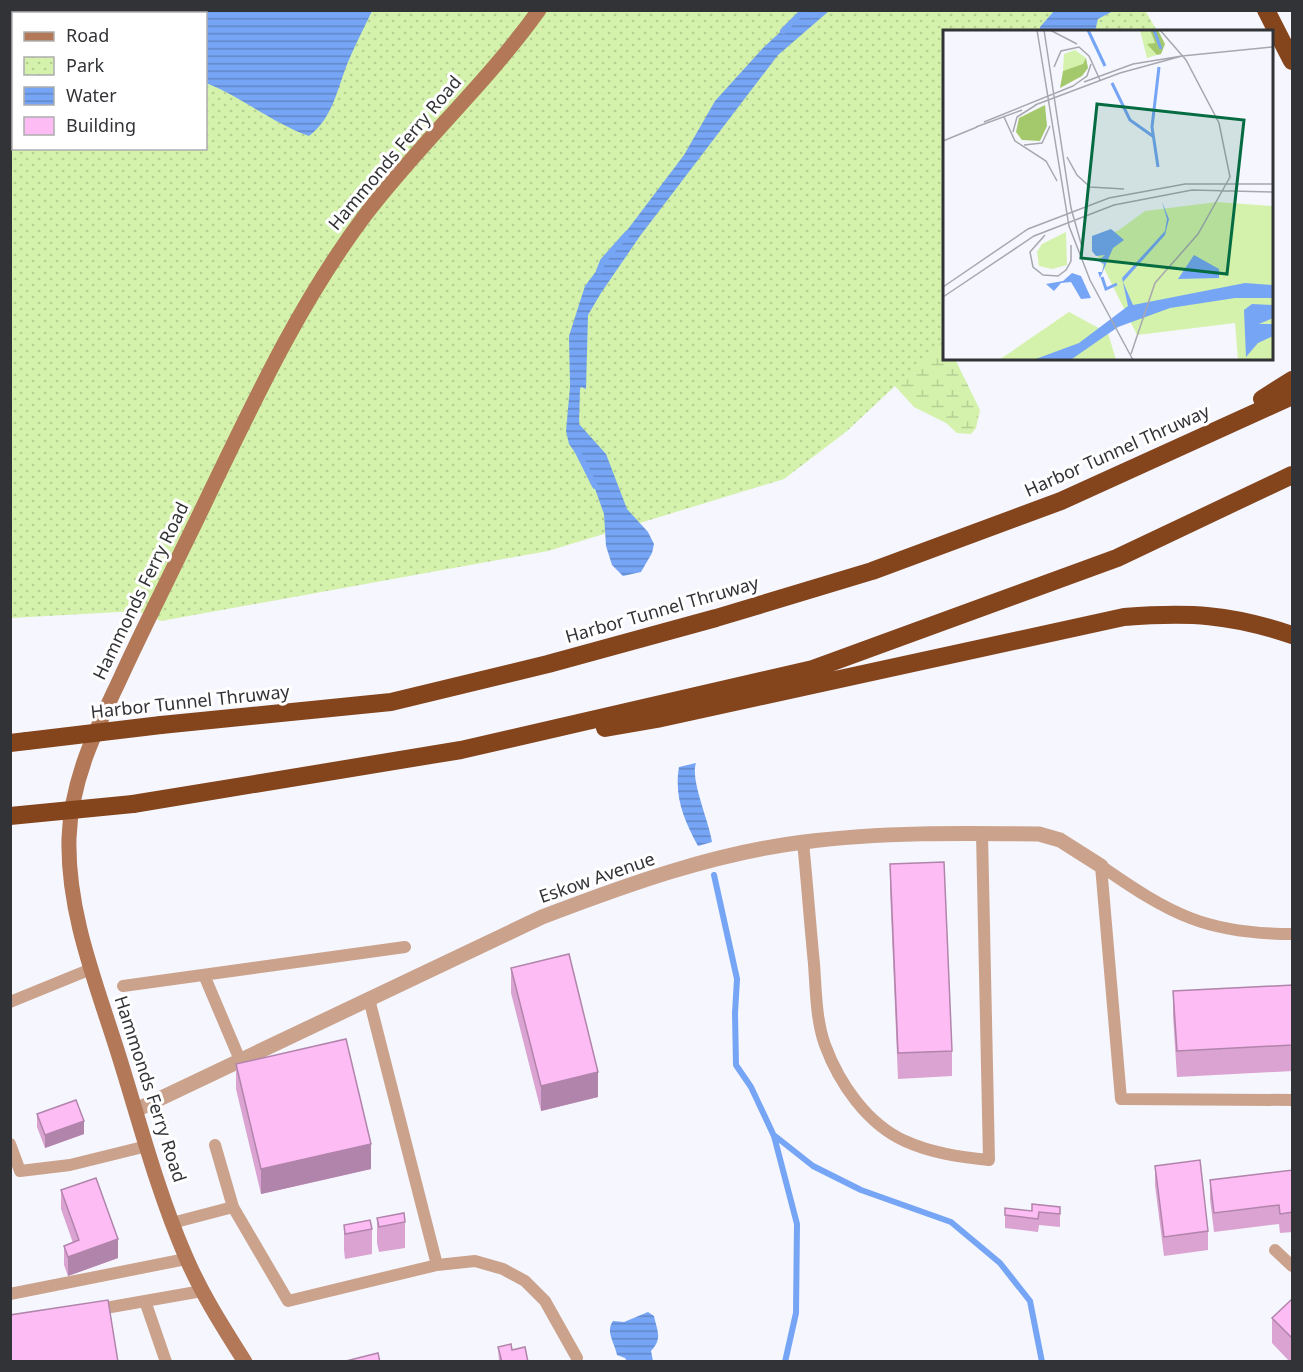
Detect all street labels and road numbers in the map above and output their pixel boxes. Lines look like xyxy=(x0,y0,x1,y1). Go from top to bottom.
street label: Hammonds Ferry Road xyxy=(322,70,466,235)
street label: Harbor Tunnel Thruway xyxy=(1020,398,1214,502)
street label: Hammonds Ferry Road xyxy=(87,498,194,683)
street label: Harbor Tunnel Thruway xyxy=(562,570,762,648)
street label: Harbor Tunnel Thruway xyxy=(89,679,291,723)
street label: Eskow Avenue xyxy=(536,846,658,908)
street label: Hammonds Ferry Road xyxy=(109,992,192,1185)

